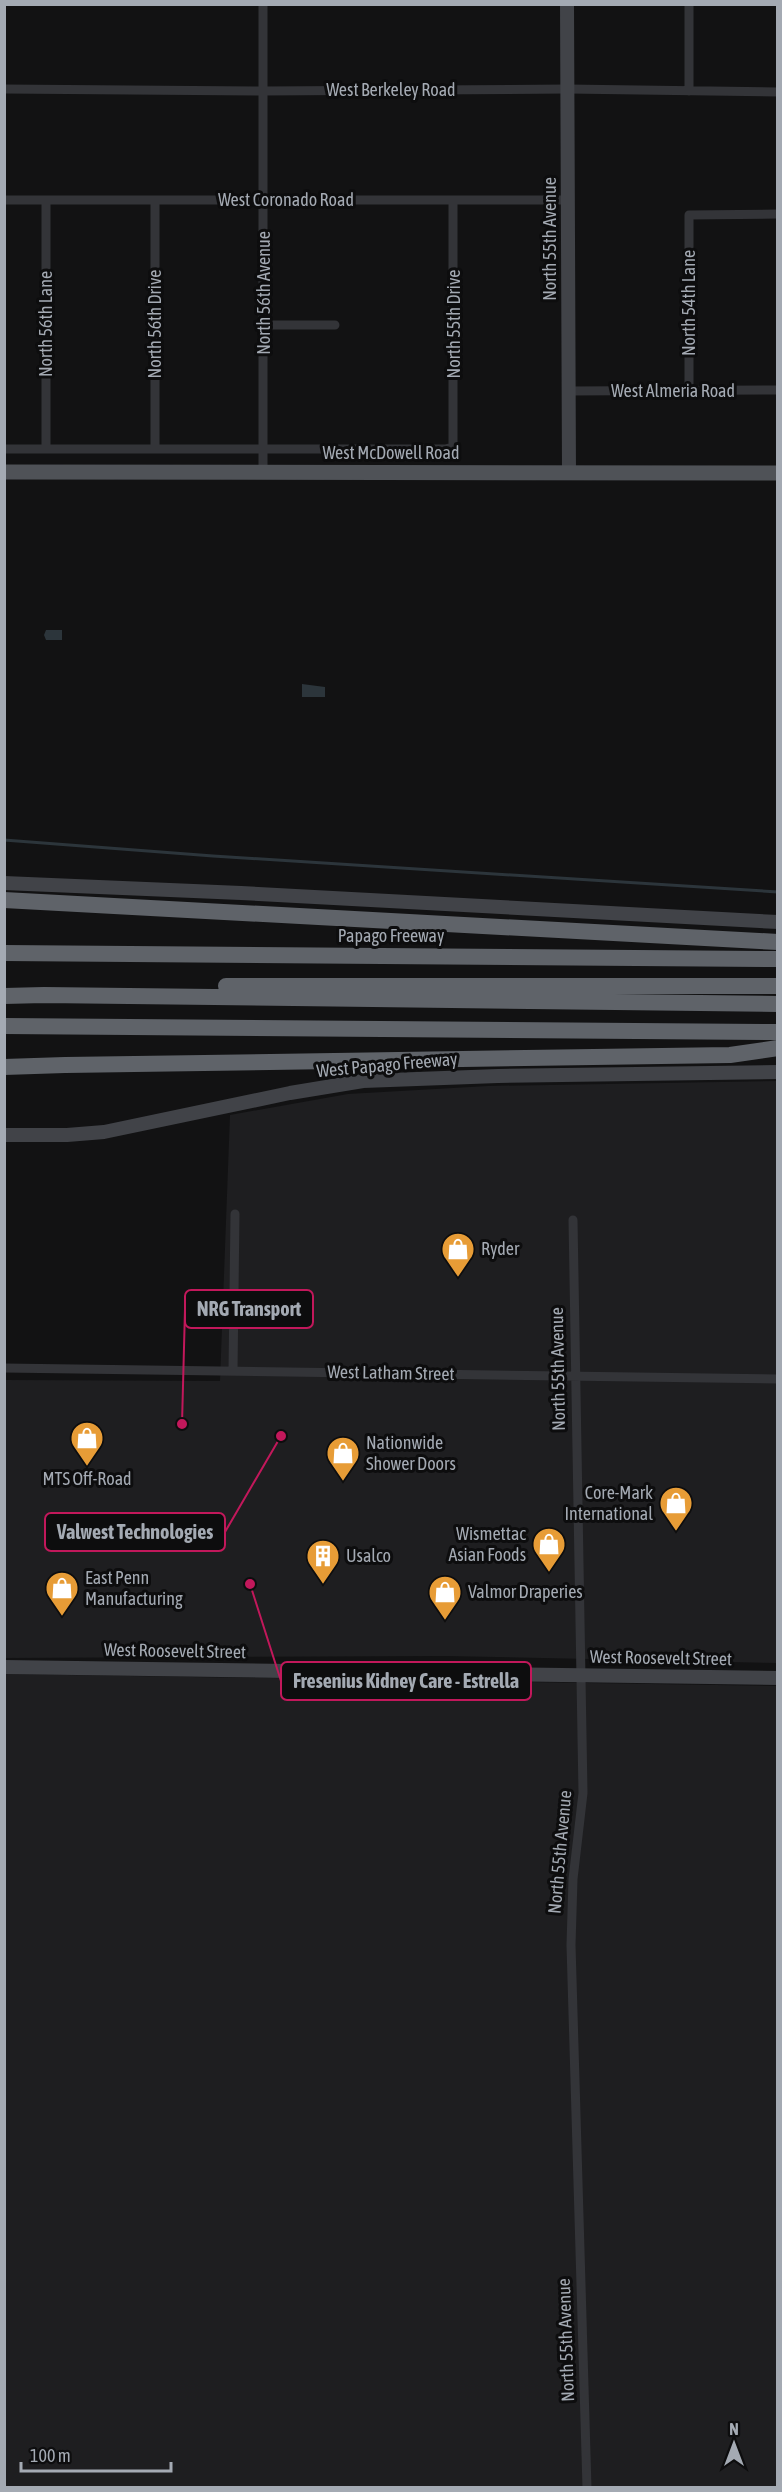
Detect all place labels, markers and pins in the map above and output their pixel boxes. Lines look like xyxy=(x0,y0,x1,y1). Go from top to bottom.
shop icon: Ryder xyxy=(440,1231,476,1278)
place label: Ryder xyxy=(481,1238,520,1259)
callout: NRG Transport xyxy=(185,1290,313,1328)
shop icon: MTS Off-Road xyxy=(69,1420,105,1467)
place label: Nationwide Shower Doors xyxy=(366,1432,456,1474)
shop icon: Nationwide Shower Doors xyxy=(325,1435,361,1482)
place label: MTS Off-Road xyxy=(42,1468,132,1489)
place label: Core-Mark International xyxy=(564,1482,653,1524)
shop icon: Core-Mark International xyxy=(658,1485,694,1532)
callout: Valwest Technologies xyxy=(45,1513,225,1551)
place label: Wismettac Asian Foods xyxy=(448,1523,526,1565)
shop icon: Wismettac Asian Foods xyxy=(531,1526,567,1573)
building icon: Usalco xyxy=(305,1538,341,1585)
place label: Usalco xyxy=(346,1545,391,1566)
place label: East Penn Manufacturing xyxy=(85,1567,183,1609)
shop icon: East Penn Manufacturing xyxy=(44,1570,80,1617)
shop icon: Valmor Draperies xyxy=(427,1574,463,1621)
place label: Valmor Draperies xyxy=(468,1581,583,1602)
callout: Fresenius Kidney Care - Estrella xyxy=(281,1662,531,1700)

